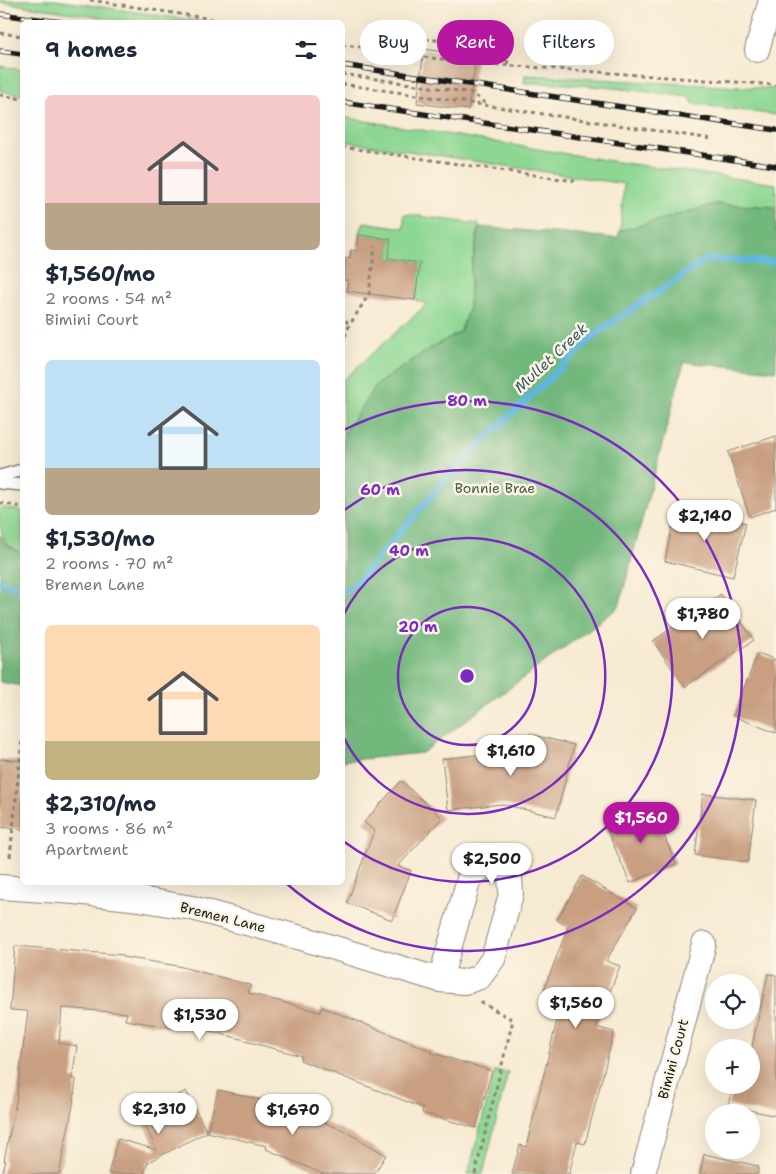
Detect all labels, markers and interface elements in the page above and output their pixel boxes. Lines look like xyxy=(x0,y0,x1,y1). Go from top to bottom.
chip: Buy xyxy=(360,20,427,65)
chip: Rent xyxy=(437,20,514,65)
chip: Filters xyxy=(524,20,614,65)
text: 9 homes xyxy=(45,36,137,64)
icon: filters xyxy=(292,36,320,64)
icon: home xyxy=(138,128,228,218)
text: $1,560/mo xyxy=(45,260,155,288)
text: 2 rooms · 54 m² xyxy=(45,288,172,309)
text: Bimini Court xyxy=(45,309,139,330)
water label: Mullet Creek xyxy=(510,319,592,397)
text: 80 m xyxy=(447,391,487,411)
icon: home xyxy=(138,393,228,483)
park label: Bonnie Brae xyxy=(455,479,535,497)
text: 60 m xyxy=(360,480,400,500)
pin: $2,140 xyxy=(664,500,746,542)
text: $2,140 xyxy=(678,505,732,526)
text: $1,530/mo xyxy=(45,525,155,553)
text: 40 m xyxy=(389,541,429,561)
text: 2 rooms · 70 m² xyxy=(45,553,173,574)
text: Bremen Lane xyxy=(45,574,145,595)
pin: $1,780 xyxy=(662,598,744,640)
text: $1,780 xyxy=(676,603,730,624)
text: 20 m xyxy=(398,617,438,637)
icon: home xyxy=(138,658,228,748)
centre of rings xyxy=(458,667,476,685)
pin: $1,610 xyxy=(470,734,552,777)
text: $1,610 xyxy=(487,740,536,761)
text: $2,310/mo xyxy=(45,790,156,818)
pin: $1,560 xyxy=(600,802,682,844)
text: $1,560 xyxy=(614,807,668,828)
text: 3 rooms · 86 m² xyxy=(45,818,173,839)
text: Apartment xyxy=(45,839,128,860)
pin: $2,500 xyxy=(451,842,533,885)
text: $2,500 xyxy=(463,848,521,869)
street label: Bremen Lane xyxy=(178,898,268,936)
map controls xyxy=(705,974,760,1159)
button: locate xyxy=(705,974,760,1029)
pin: $1,560 xyxy=(535,986,617,1029)
text: $1,560 xyxy=(549,992,603,1013)
pin: $1,530 xyxy=(159,998,241,1041)
text: $1,530 xyxy=(173,1004,227,1025)
street label: Bimini Court xyxy=(654,1017,692,1101)
button: + xyxy=(705,1039,760,1094)
pin: $2,310 xyxy=(118,1092,200,1135)
pin: $1,670 xyxy=(252,1094,334,1136)
text: $2,310 xyxy=(132,1098,186,1119)
text: $1,670 xyxy=(266,1099,320,1120)
button: − xyxy=(705,1104,760,1159)

